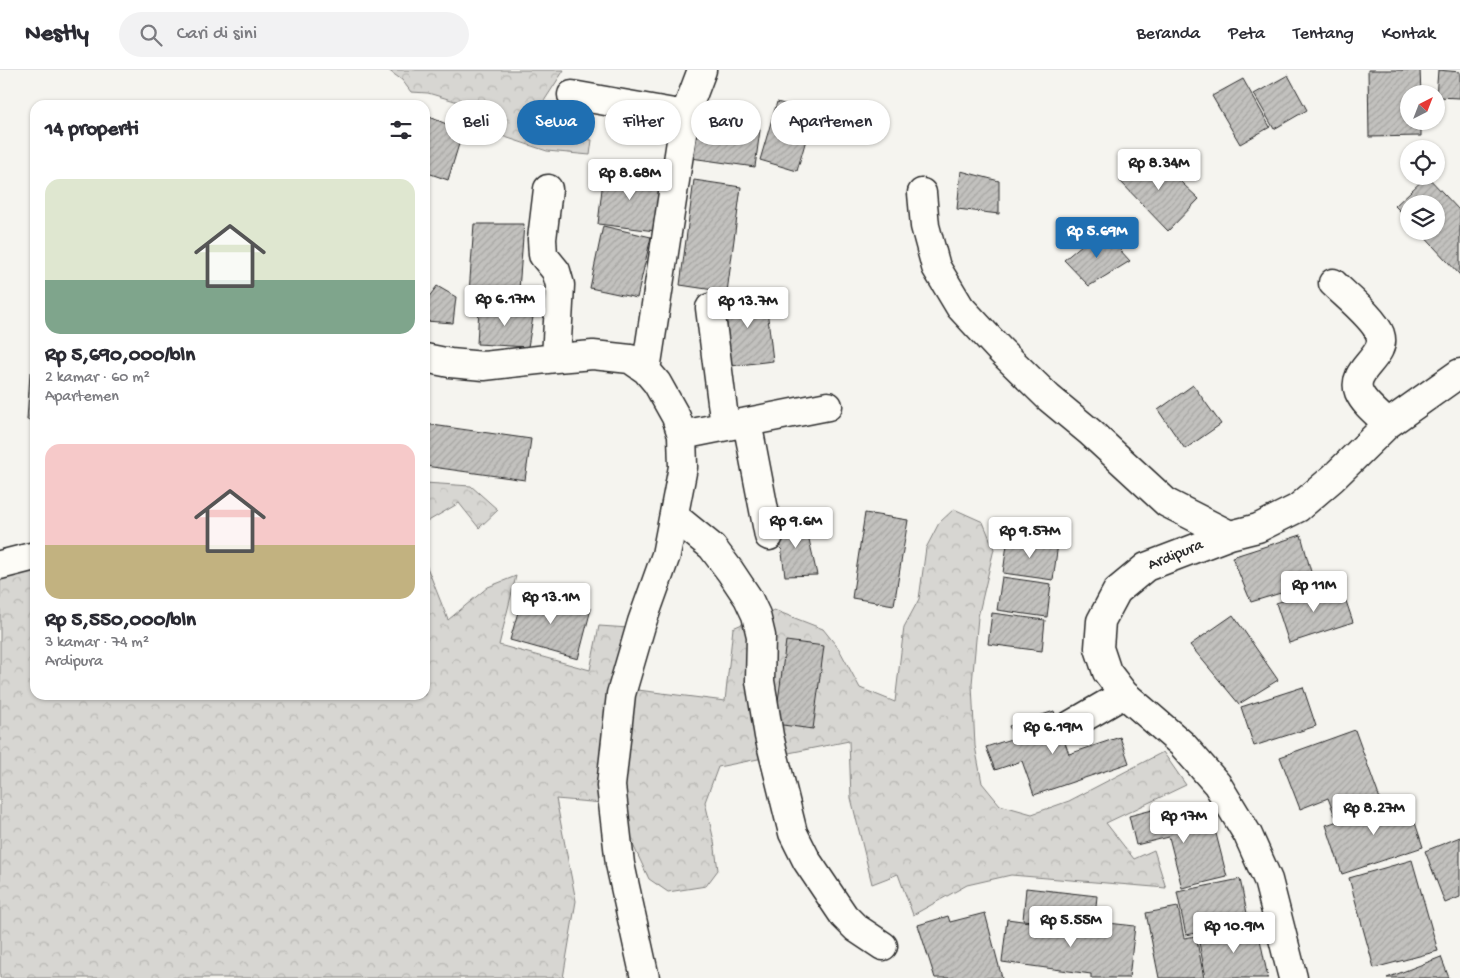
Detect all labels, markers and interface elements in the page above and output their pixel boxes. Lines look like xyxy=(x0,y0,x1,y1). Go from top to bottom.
search box xyxy=(119,12,469,57)
text: Nestly xyxy=(25,20,89,49)
icon: search xyxy=(137,21,165,49)
text: Cari di sini xyxy=(177,23,257,46)
text: Beranda xyxy=(1136,24,1200,45)
text: Peta xyxy=(1228,24,1265,45)
text: Tentang xyxy=(1293,24,1354,45)
text: Kontak xyxy=(1382,24,1435,45)
north arrow xyxy=(1400,85,1445,130)
map controls xyxy=(1400,85,1445,240)
chip: Beli xyxy=(445,100,507,145)
chip: Sewa xyxy=(517,100,595,145)
chip: Filter xyxy=(605,100,681,145)
chip: Baru xyxy=(691,100,761,145)
chip: Apartemen xyxy=(771,100,890,145)
icon: filters xyxy=(387,116,415,144)
text: 14 properti xyxy=(45,118,139,143)
button: locate xyxy=(1400,140,1445,185)
pin: Rp 8.34M xyxy=(1107,148,1211,191)
text: Rp 8.34M xyxy=(1129,155,1189,174)
pin: Rp 8.68M xyxy=(578,158,682,201)
text: Rp 8.68M xyxy=(599,165,661,184)
button: layers xyxy=(1400,195,1445,240)
icon: home xyxy=(185,211,275,301)
pin: Rp 5.69M xyxy=(1045,216,1149,259)
text: Rp 5.69M xyxy=(1067,223,1127,242)
pin: Rp 6.17M xyxy=(453,284,557,327)
pin: Rp 13.7M xyxy=(696,286,800,329)
text: Rp 6.17M xyxy=(475,291,535,310)
text: Rp 13.7M xyxy=(718,293,778,312)
text: Rp 5,690,000/bln xyxy=(45,344,195,369)
text: 2 kamar · 60 m² xyxy=(45,369,150,388)
text: Apartemen xyxy=(45,388,119,407)
icon: home xyxy=(185,476,275,566)
pin: Rp 9.6M xyxy=(750,506,842,549)
text: Rp 9.6M xyxy=(770,513,822,532)
pin: Rp 9.57M xyxy=(978,516,1082,559)
text: Rp 9.57M xyxy=(1000,523,1060,542)
street label: Ardipura xyxy=(1146,536,1207,576)
pin: Rp 11M xyxy=(1273,570,1355,613)
text: Rp 11M xyxy=(1292,577,1336,596)
pin: Rp 13.1M xyxy=(499,582,603,625)
text: Rp 13.1M xyxy=(522,589,580,608)
text: Rp 5,550,000/bln xyxy=(45,609,196,634)
text: 3 kamar · 74 m² xyxy=(45,634,149,653)
text: Ardipura xyxy=(45,653,103,672)
pin: Rp 6.19M xyxy=(1001,712,1105,755)
text: Rp 6.19M xyxy=(1024,719,1082,738)
pin: Rp 8.27M xyxy=(1322,794,1426,836)
text: Rp 8.27M xyxy=(1343,800,1405,819)
pin: Rp 17M xyxy=(1143,802,1225,844)
text: Rp 17M xyxy=(1161,808,1207,827)
pin: Rp 5.55M xyxy=(1019,906,1123,948)
text: Rp 5.55M xyxy=(1040,912,1102,931)
pin: Rp 10.9M xyxy=(1182,912,1286,954)
text: Rp 10.9M xyxy=(1204,918,1264,937)

